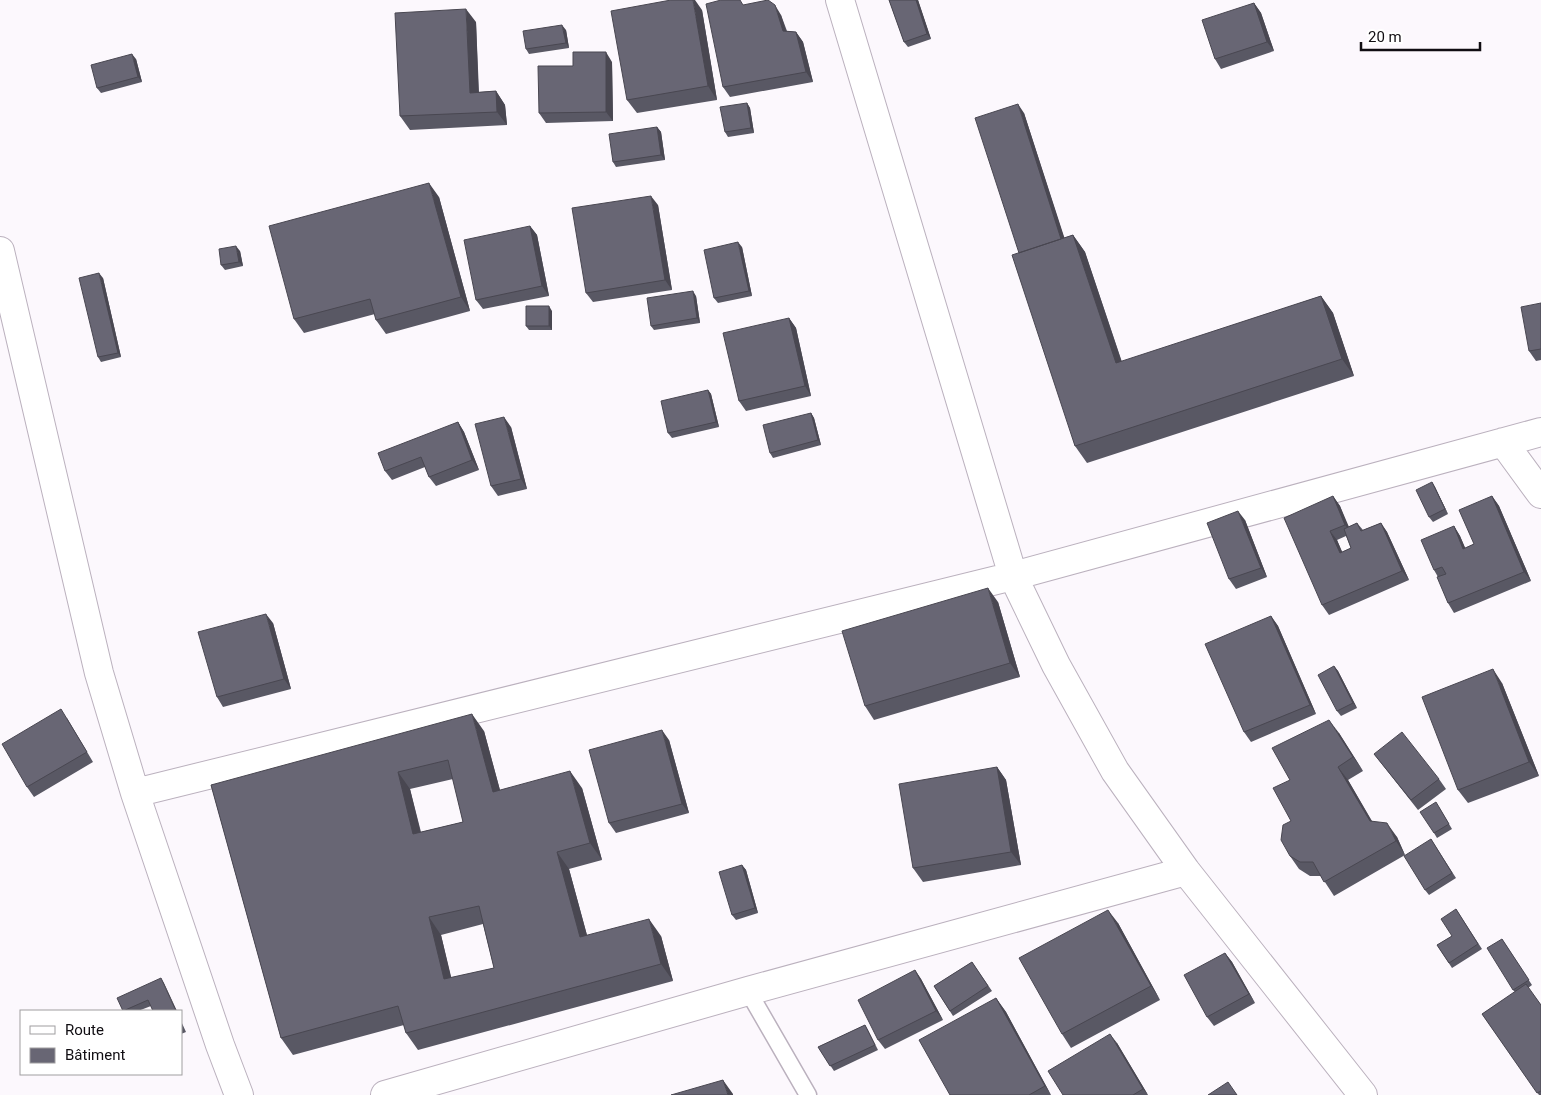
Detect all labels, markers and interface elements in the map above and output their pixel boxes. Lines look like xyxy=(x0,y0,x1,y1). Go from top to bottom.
scale bar xyxy=(1361,20,1480,52)
text: 20 m xyxy=(1368,28,1402,46)
legend xyxy=(20,1010,182,1075)
text: Route xyxy=(65,1021,104,1039)
text: Bâtiment xyxy=(65,1046,125,1064)

